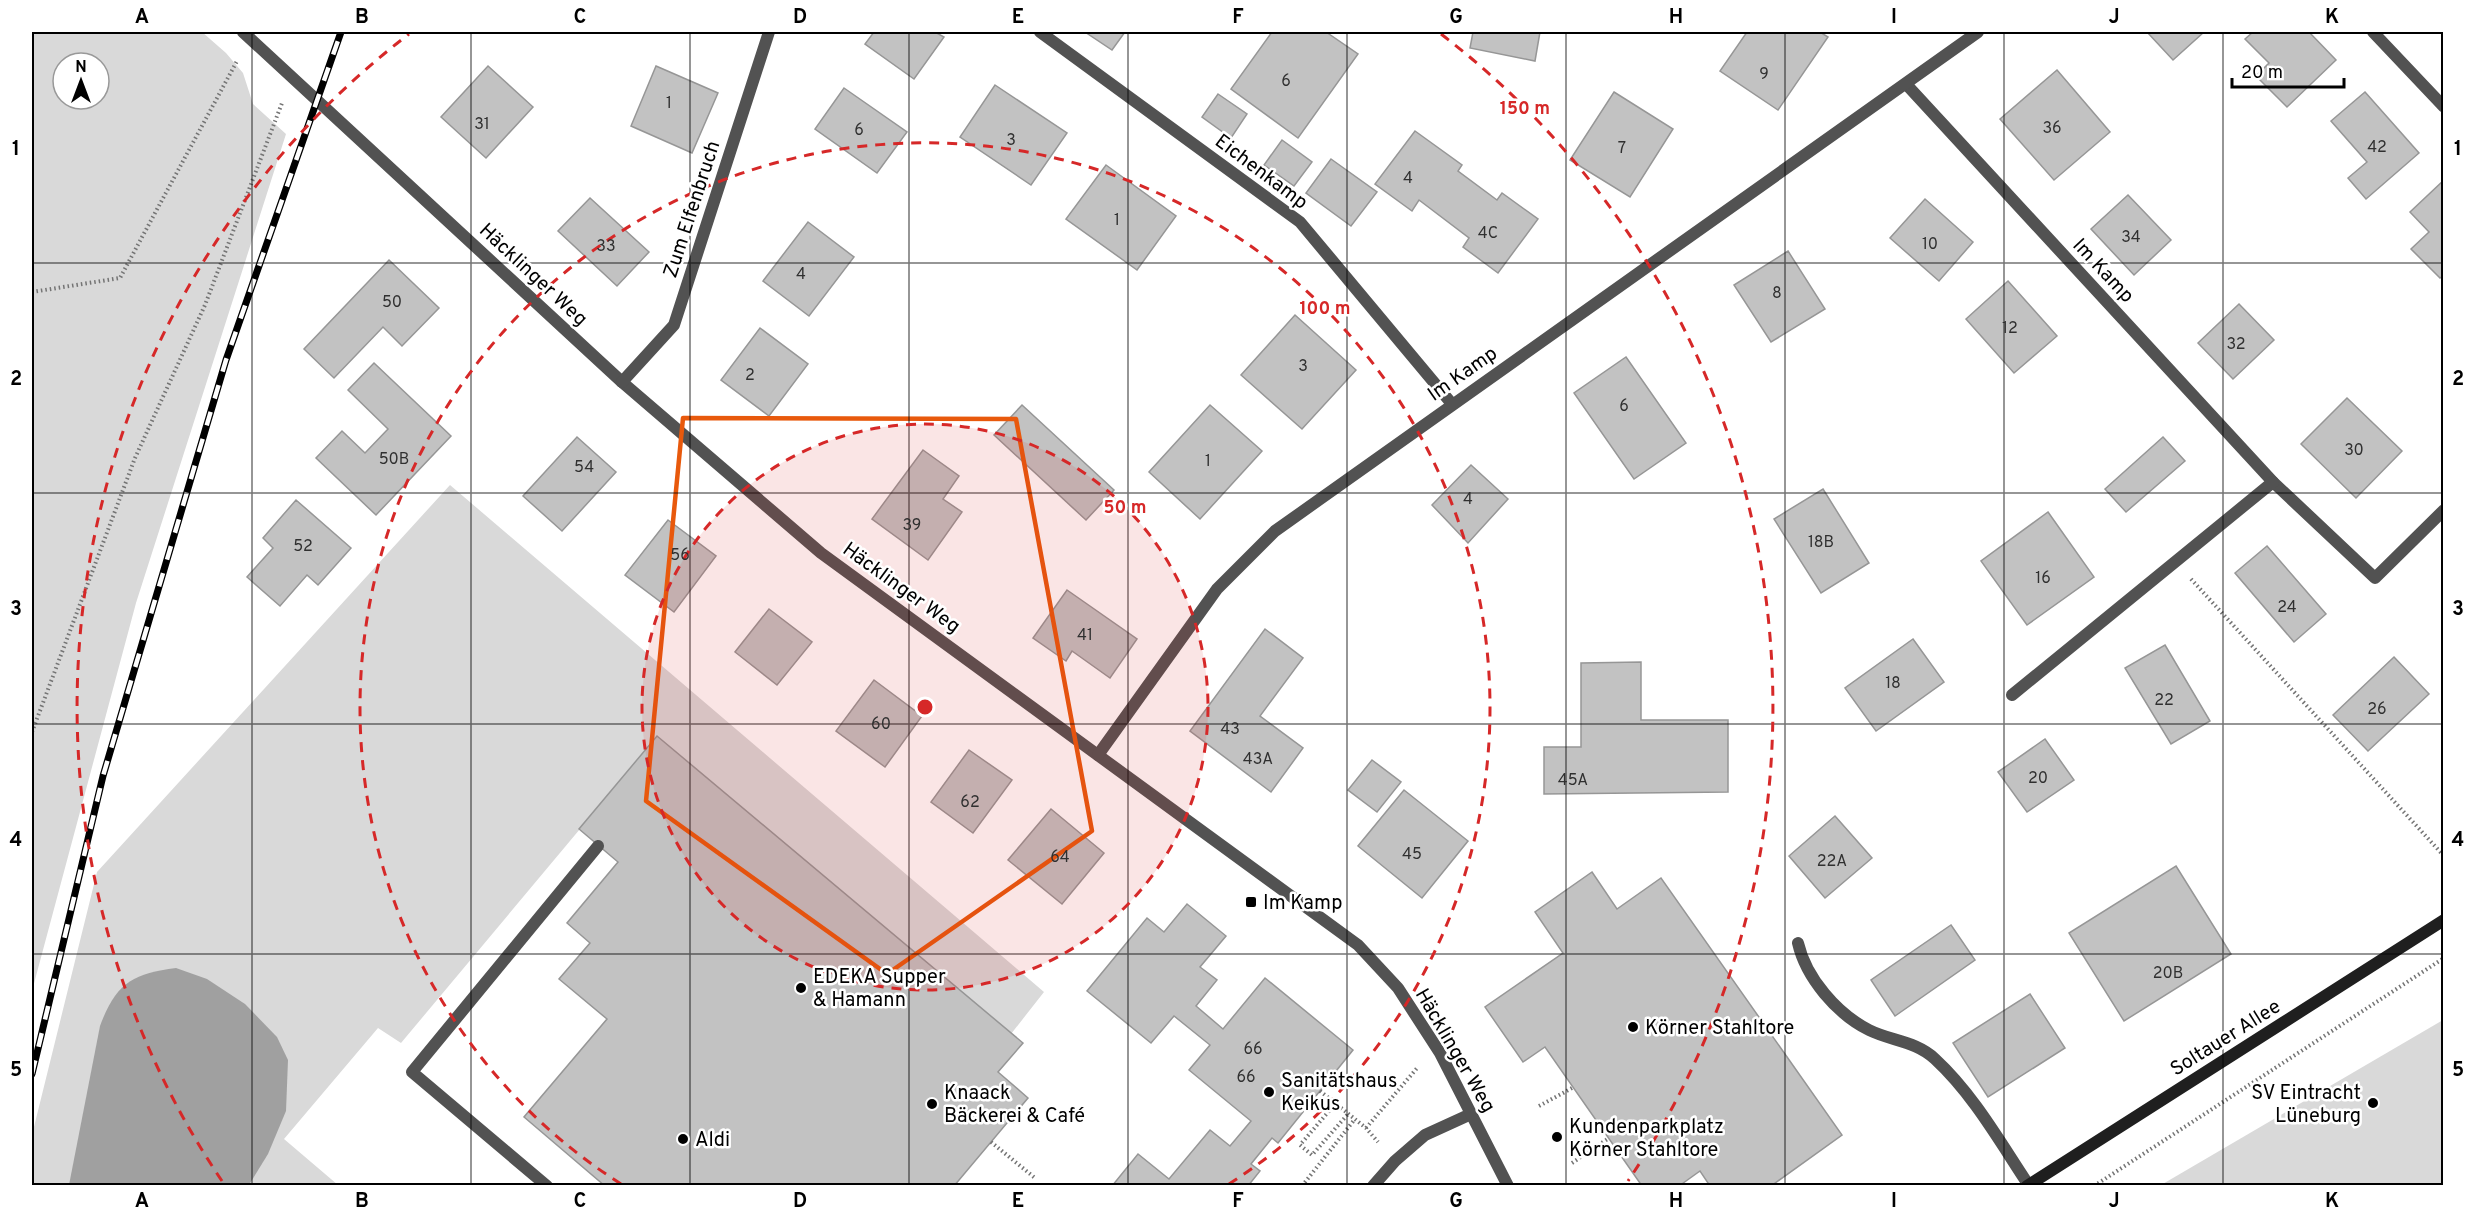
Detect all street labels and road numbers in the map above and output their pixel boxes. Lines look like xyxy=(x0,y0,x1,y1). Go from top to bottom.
street label: Eichenkamp xyxy=(1209,129,1313,216)
street label: Zum Elfenbruch xyxy=(658,138,727,281)
street label: Häcklinger Weg xyxy=(473,218,592,333)
street label: Im Kamp xyxy=(2066,233,2139,309)
street label: Im Kamp xyxy=(1423,341,1503,408)
street label: Häcklinger Weg xyxy=(837,537,965,640)
street label: Häcklinger Weg xyxy=(1408,984,1500,1118)
street label: Soltauer Allee xyxy=(2166,994,2286,1083)

